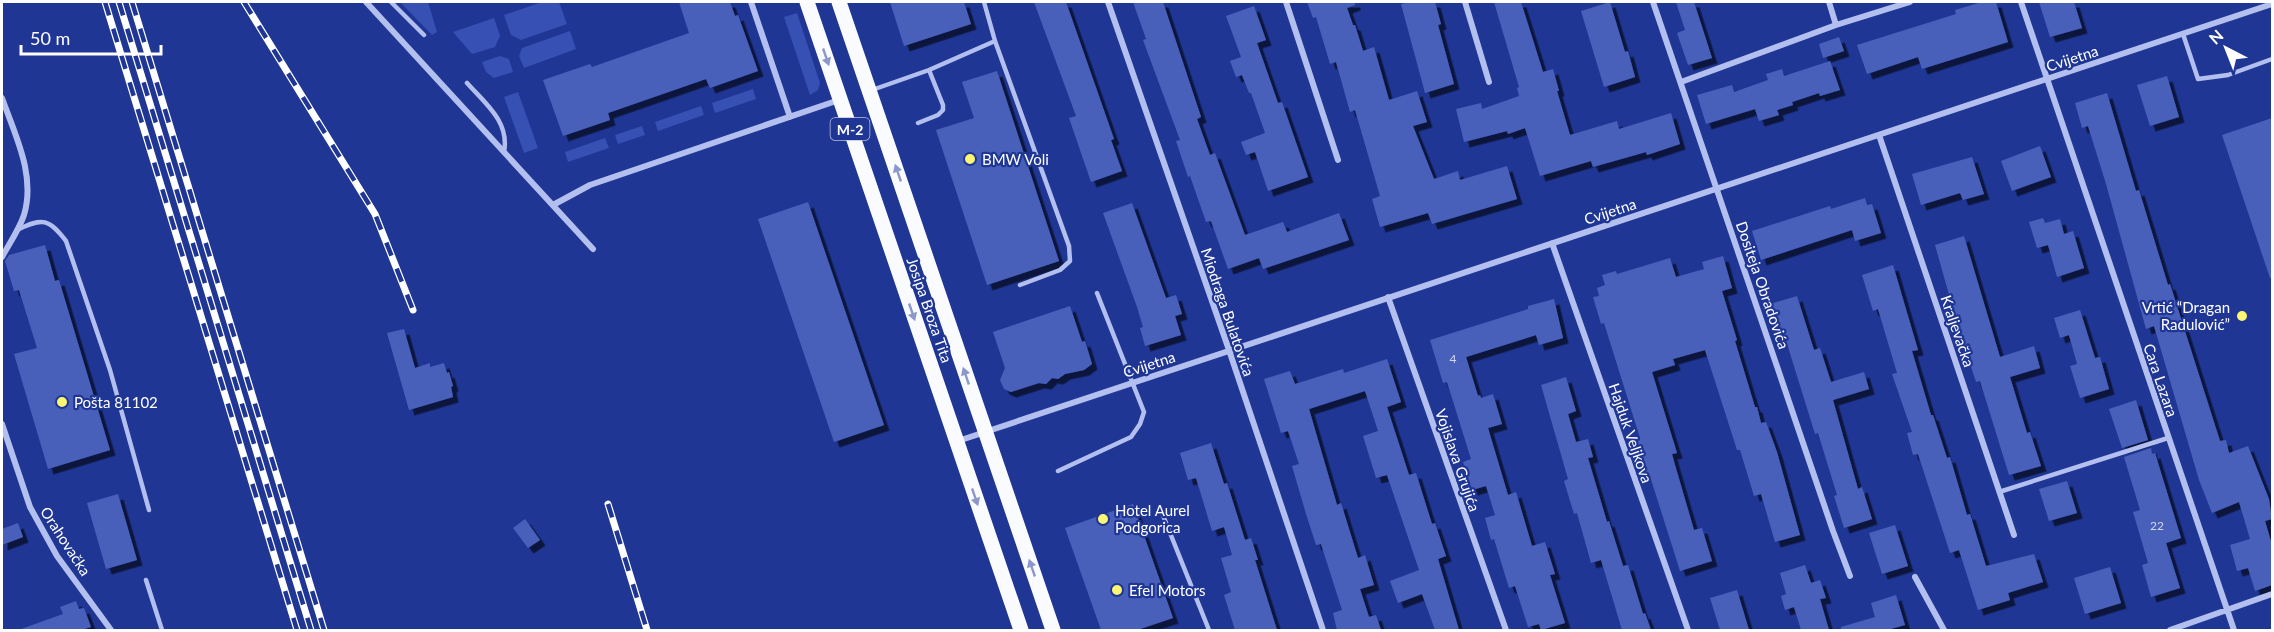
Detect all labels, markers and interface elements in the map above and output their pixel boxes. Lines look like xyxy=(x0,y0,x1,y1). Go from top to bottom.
scale bar xyxy=(21,18,160,56)
north arrow xyxy=(2196,18,2256,78)
text: N xyxy=(2205,25,2227,48)
text: 50 m xyxy=(30,27,70,49)
street label: Cvijetna xyxy=(2044,41,2100,75)
one-way arrow xyxy=(821,48,831,66)
road number: M-2 xyxy=(830,118,870,140)
place label: BMW Voli xyxy=(982,150,1049,168)
marker: BMW Voli xyxy=(963,152,977,166)
one-way arrow xyxy=(892,164,902,182)
street label: Cvijetna xyxy=(1582,194,1638,228)
street label: Dositeja Obradovića xyxy=(1733,219,1793,351)
street label: Miodraga Bulatovića xyxy=(1198,245,1258,379)
street label: Josipa Broza Tita xyxy=(904,255,956,365)
street label: Kraljevačka xyxy=(1937,293,1979,369)
place label: Vrtić “Dragan Radulović” xyxy=(2142,298,2230,333)
one-way arrow xyxy=(907,303,917,321)
marker: Vrtić “Dragan Radulović” xyxy=(2235,309,2249,323)
street label: Cara Lazara xyxy=(2140,341,2182,419)
street label: Cvijetna xyxy=(1121,347,1177,381)
house number: 4 xyxy=(1450,351,1457,366)
one-way arrow xyxy=(961,367,971,385)
street label: Hajduk Veljkova xyxy=(1605,381,1657,485)
place label: Pošta 81102 xyxy=(74,393,158,411)
marker: Pošta 81102 xyxy=(55,395,69,409)
street label: Vojislava Grujića xyxy=(1432,406,1484,514)
one-way arrow xyxy=(971,488,980,506)
place label: Hotel Aurel Podgorica xyxy=(1115,501,1190,536)
street label: Orahovačka xyxy=(37,503,95,579)
marker: Hotel Aurel Podgorica xyxy=(1096,512,1110,526)
house number: 22 xyxy=(2150,518,2164,533)
one-way arrow xyxy=(1026,559,1036,577)
place label: Efel Motors xyxy=(1129,581,1205,599)
marker: Efel Motors xyxy=(1110,583,1124,597)

